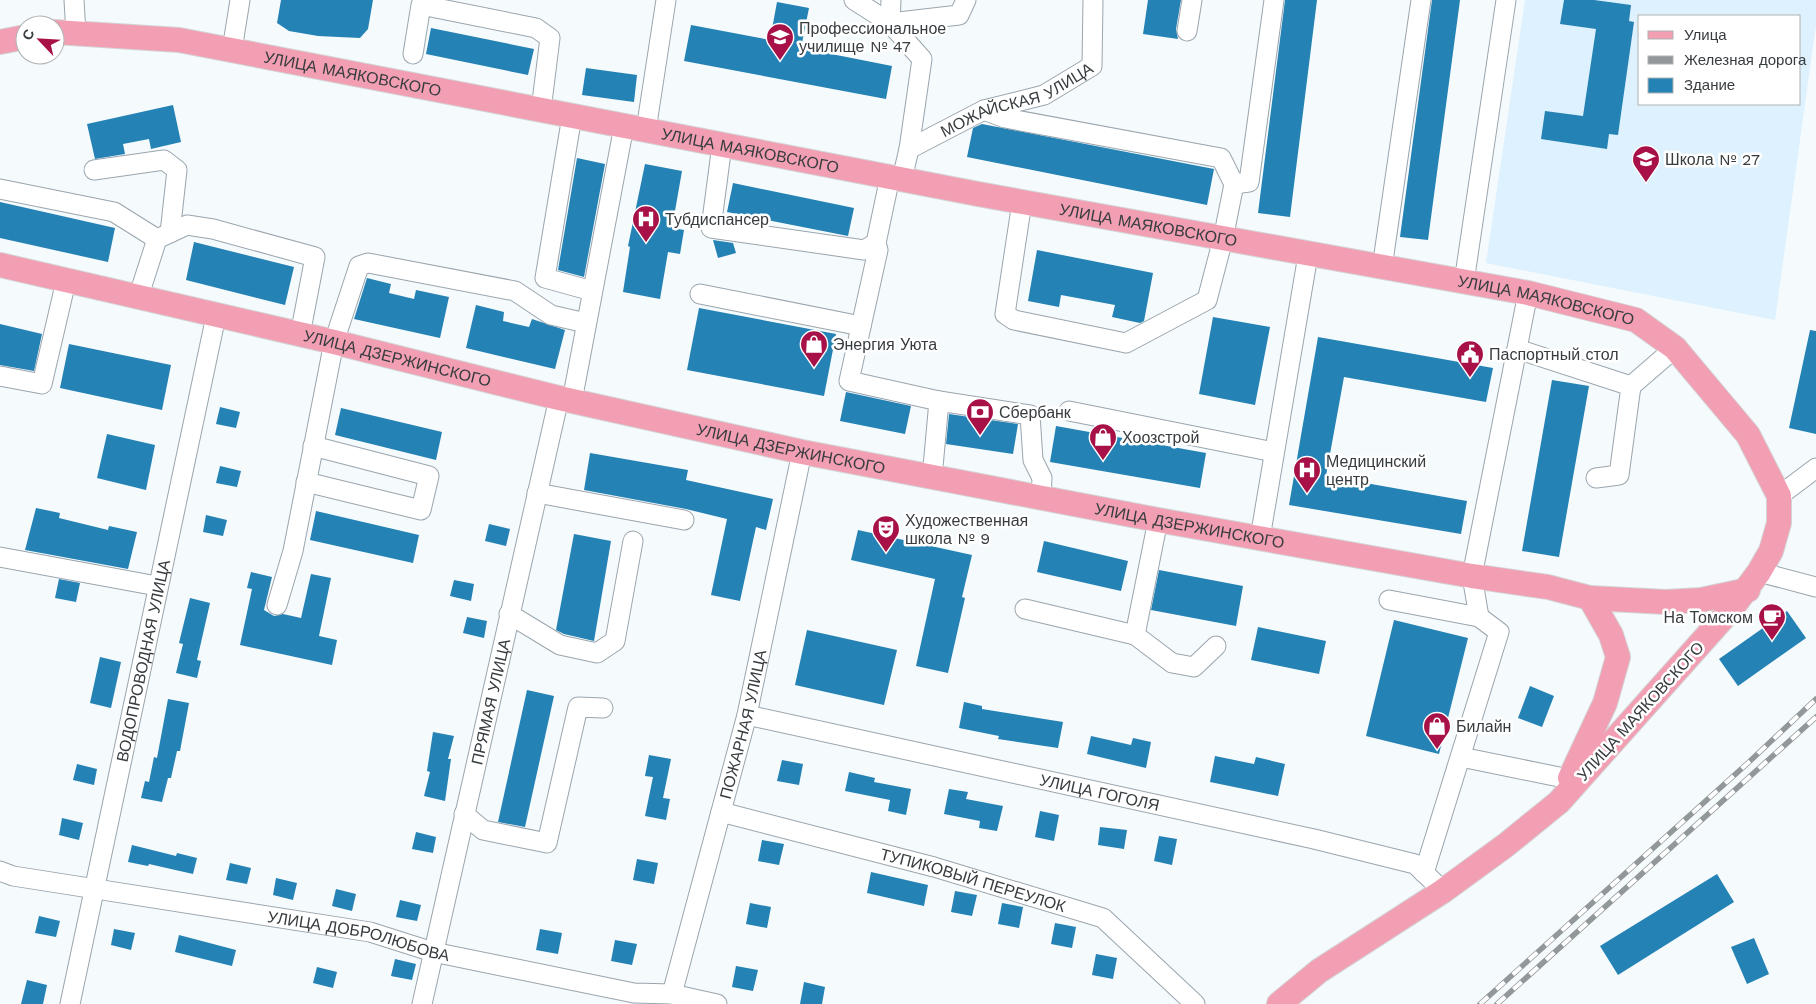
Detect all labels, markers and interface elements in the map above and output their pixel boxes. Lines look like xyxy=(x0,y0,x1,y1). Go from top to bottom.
north arrow xyxy=(15,15,65,65)
legend xyxy=(1638,15,1801,105)
place label: Профессиональное училище № 47 xyxy=(799,19,946,56)
school or university icon: Профессиональное училище № 47 xyxy=(765,22,795,61)
text: Улица xyxy=(1684,26,1727,44)
text: С xyxy=(19,27,38,42)
street label: УЛИЦА МАЯКОВСКОГО xyxy=(262,48,443,100)
text: Железная дорога xyxy=(1684,51,1807,69)
street label: МОЖАЙСКАЯ УЛИЦА xyxy=(937,58,1097,141)
text: Здание xyxy=(1684,76,1735,94)
street label: УЛИЦА МАЯКОВСКОГО xyxy=(660,124,840,177)
school or university icon: Школа № 27 xyxy=(1631,144,1661,183)
place label: Школа № 27 xyxy=(1665,150,1760,169)
street label: УЛИЦА МАЯКОВСКОГО xyxy=(1058,200,1239,250)
hospital icon: Тубдиспансер xyxy=(631,204,661,243)
place label: Тубдиспансер xyxy=(665,210,769,229)
street label: УЛИЦА МАЯКОВСКОГО xyxy=(1456,272,1636,329)
street label: УЛИЦА ДЗЕРЖИНСКОГО xyxy=(302,326,493,391)
shop icon: Энергия Уюта xyxy=(799,329,829,368)
place label: Энергия Уюта xyxy=(833,335,937,354)
public building icon: Паспортный стол xyxy=(1455,339,1485,378)
place label: Паспортный стол xyxy=(1489,345,1619,364)
bank icon: Сбербанк xyxy=(965,397,995,436)
place label: Сбербанк xyxy=(999,403,1072,422)
street label: УЛИЦА ДЗЕРЖИНСКОГО xyxy=(695,420,887,478)
shop icon: Хоозстрой xyxy=(1088,422,1118,461)
place label: Хоозстрой xyxy=(1122,428,1199,447)
place label: Медицинский центр xyxy=(1326,452,1426,489)
hospital icon: Медицинский центр xyxy=(1292,455,1322,494)
street label: УЛИЦА ДЗЕРЖИНСКОГО xyxy=(1093,499,1286,552)
place label: Художественная школа № 9 xyxy=(905,511,1028,548)
theatre icon: Художественная школа № 9 xyxy=(871,514,901,553)
street label: ВОДОПРОВОДНАЯ УЛИЦА xyxy=(113,558,174,764)
cafe icon: На Томском xyxy=(1757,602,1787,641)
place label: На Томском xyxy=(1664,608,1753,627)
street label: ПРЯМАЯ УЛИЦА xyxy=(467,637,514,767)
street label: УЛИЦА МАЯКОВСКОГО xyxy=(1573,638,1708,785)
street label: ПОЖАРНАЯ УЛИЦА xyxy=(716,648,771,801)
shop icon: Билайн xyxy=(1422,711,1452,750)
place label: Билайн xyxy=(1456,717,1511,736)
street label: УЛИЦА ГОГОЛЯ xyxy=(1038,770,1161,815)
street label: ТУПИКОВЫЙ ПЕРЕУЛОК xyxy=(878,845,1068,916)
street label: УЛИЦА ДОБРОЛЮБОВА xyxy=(266,907,452,965)

